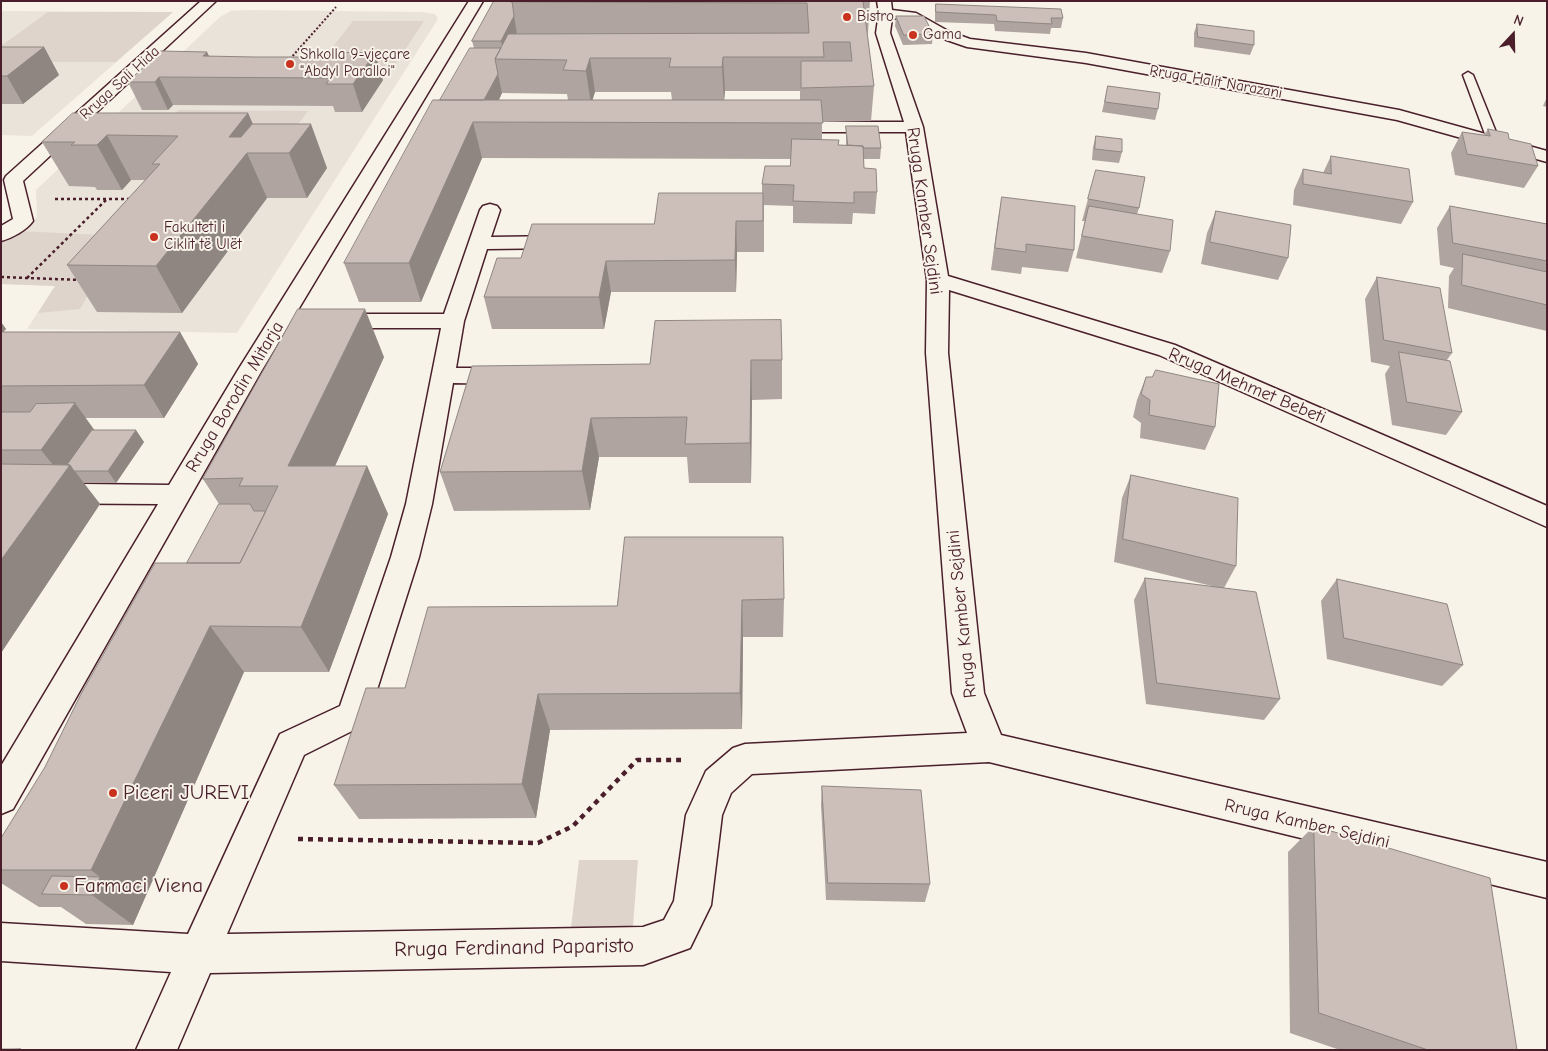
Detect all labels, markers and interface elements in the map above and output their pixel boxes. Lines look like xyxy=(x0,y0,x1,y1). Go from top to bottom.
place label: Bistro xyxy=(857,8,894,26)
north arrow xyxy=(1488,10,1538,60)
marker: Bistro xyxy=(841,11,853,23)
text: N xyxy=(1511,11,1526,30)
place label: Gama xyxy=(923,26,962,44)
marker: Gama xyxy=(907,29,919,41)
street label: Rruga Sali Hida xyxy=(76,43,164,123)
place label: Shkolla 9-vjeçare "Abdyl Paralloi" xyxy=(300,46,410,81)
marker: Shkolla 9-vjeçare "Abdyl Paralloi" xyxy=(284,58,296,70)
street label: Rruga Halit Narazani xyxy=(1148,61,1284,103)
street label: Rruga Kamber Sejdini xyxy=(902,126,946,296)
place label: Fakulteti i Ciklit të Ulët xyxy=(164,219,242,254)
marker: Fakulteti i Ciklit të Ulët xyxy=(148,231,160,243)
street label: Rruga Borodin Mitarja xyxy=(181,318,289,476)
street label: Rruga Mehmet Bebeti xyxy=(1165,343,1329,429)
street label: Rruga Kamber Sejdini xyxy=(942,529,982,699)
place label: Piceri JUREVI xyxy=(123,780,249,806)
marker: Piceri JUREVI xyxy=(107,787,119,799)
street label: Rruga Kamber Sejdini xyxy=(1222,794,1392,854)
place label: Farmaci Viena xyxy=(74,873,203,899)
marker: Farmaci Viena xyxy=(58,880,70,892)
street label: Rruga Ferdinand Paparisto xyxy=(394,933,634,963)

